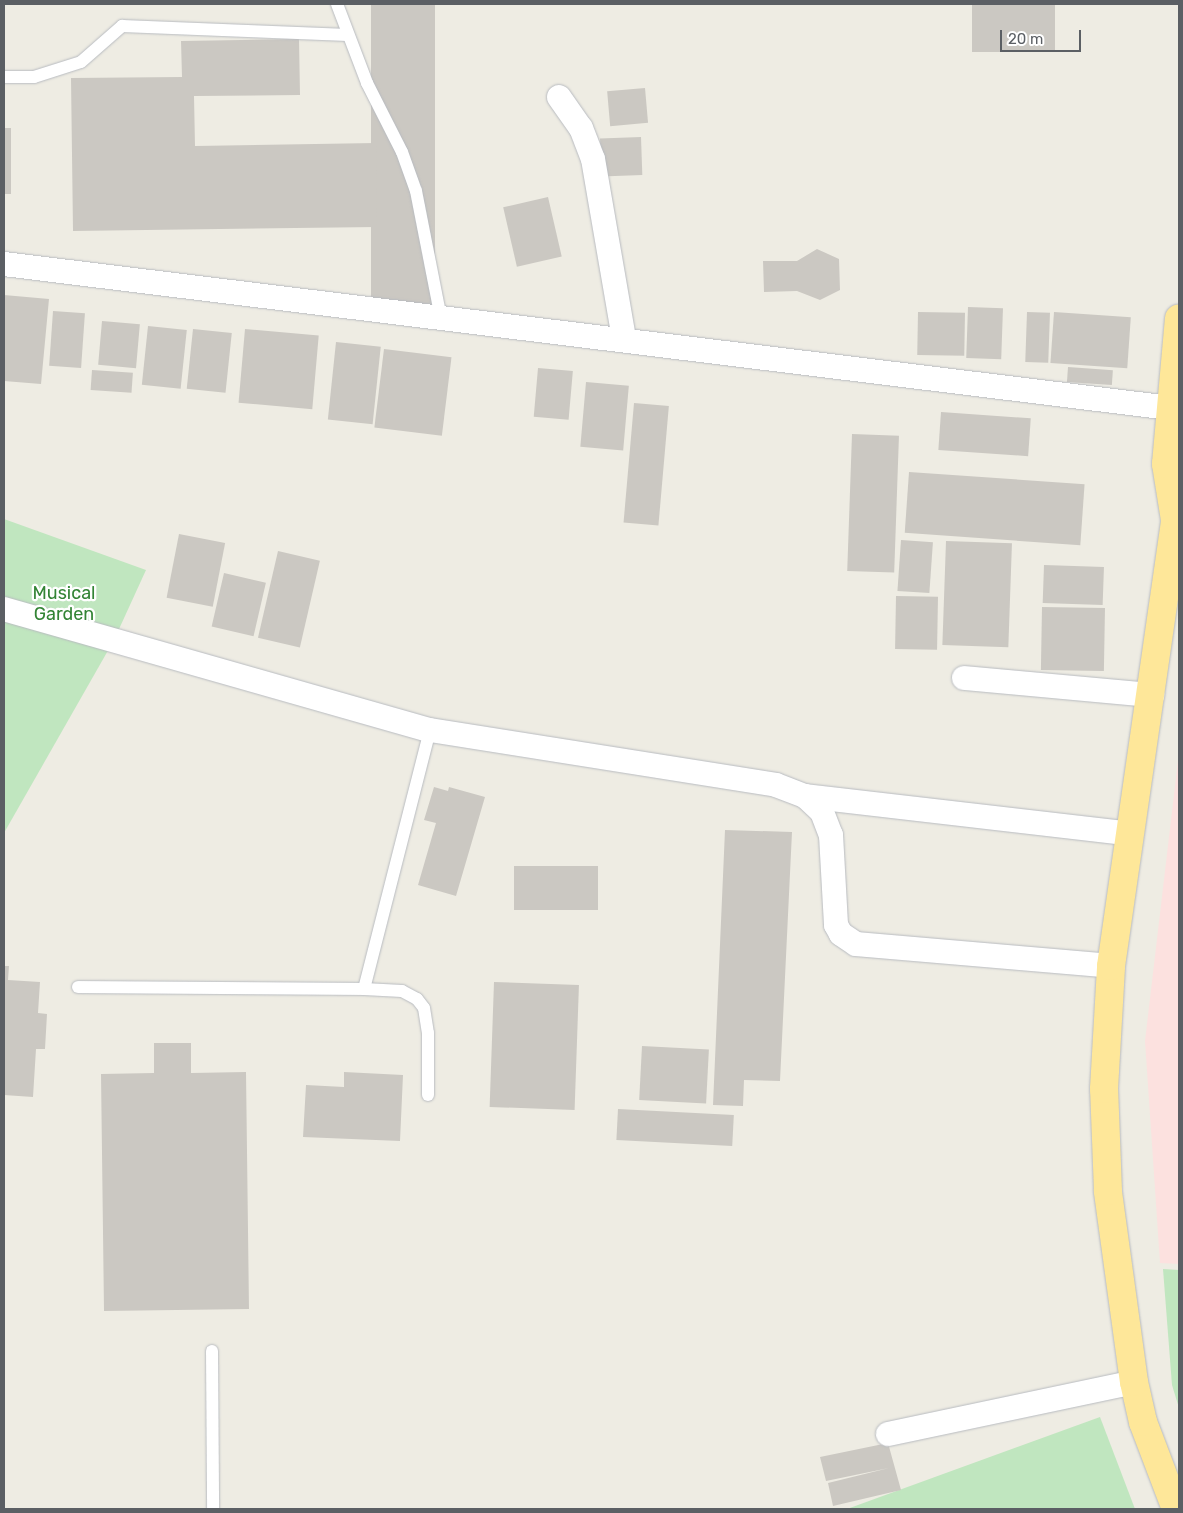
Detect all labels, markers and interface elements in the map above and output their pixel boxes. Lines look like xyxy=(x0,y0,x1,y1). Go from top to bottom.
scale bar xyxy=(1003,20,1084,52)
text: 20 m xyxy=(1008,30,1043,48)
park label: Musical Garden xyxy=(33,583,95,626)

